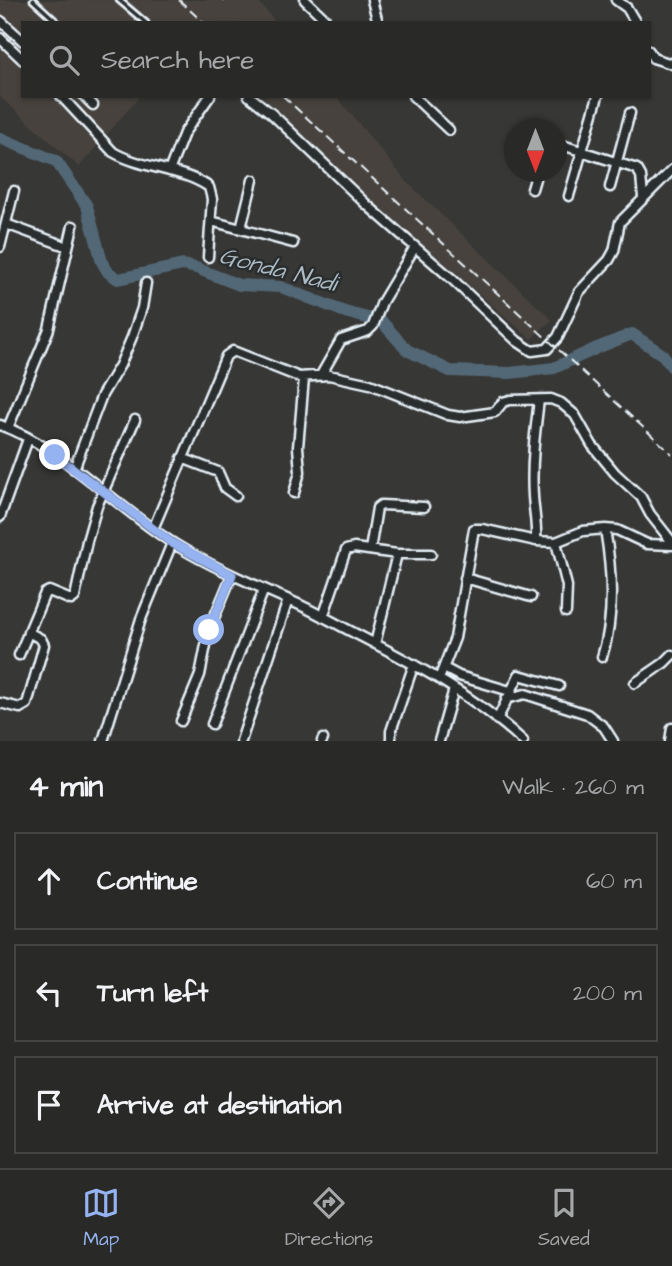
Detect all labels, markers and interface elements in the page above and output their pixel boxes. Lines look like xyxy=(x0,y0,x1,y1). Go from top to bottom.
search box xyxy=(21,21,651,98)
icon: search xyxy=(45,41,83,79)
text: Search here xyxy=(101,42,254,78)
north arrow xyxy=(504,119,567,182)
water label: Gonda Nadi xyxy=(216,239,343,302)
route end xyxy=(39,439,70,470)
route start xyxy=(193,614,224,645)
text: 4 min xyxy=(28,766,103,808)
text: Walk · 260 m xyxy=(502,771,644,803)
icon: ahead xyxy=(30,862,68,900)
text: Continue xyxy=(97,863,198,899)
text: 60 m xyxy=(586,865,642,897)
icon: left xyxy=(30,974,68,1012)
text: Turn left xyxy=(97,975,208,1011)
text: 200 m xyxy=(573,977,642,1009)
icon: arrive xyxy=(30,1086,68,1124)
text: Arrive at destination xyxy=(97,1087,342,1123)
tab: Map xyxy=(82,1184,120,1253)
tab: Directions xyxy=(285,1184,373,1253)
tab: Saved xyxy=(538,1184,590,1253)

